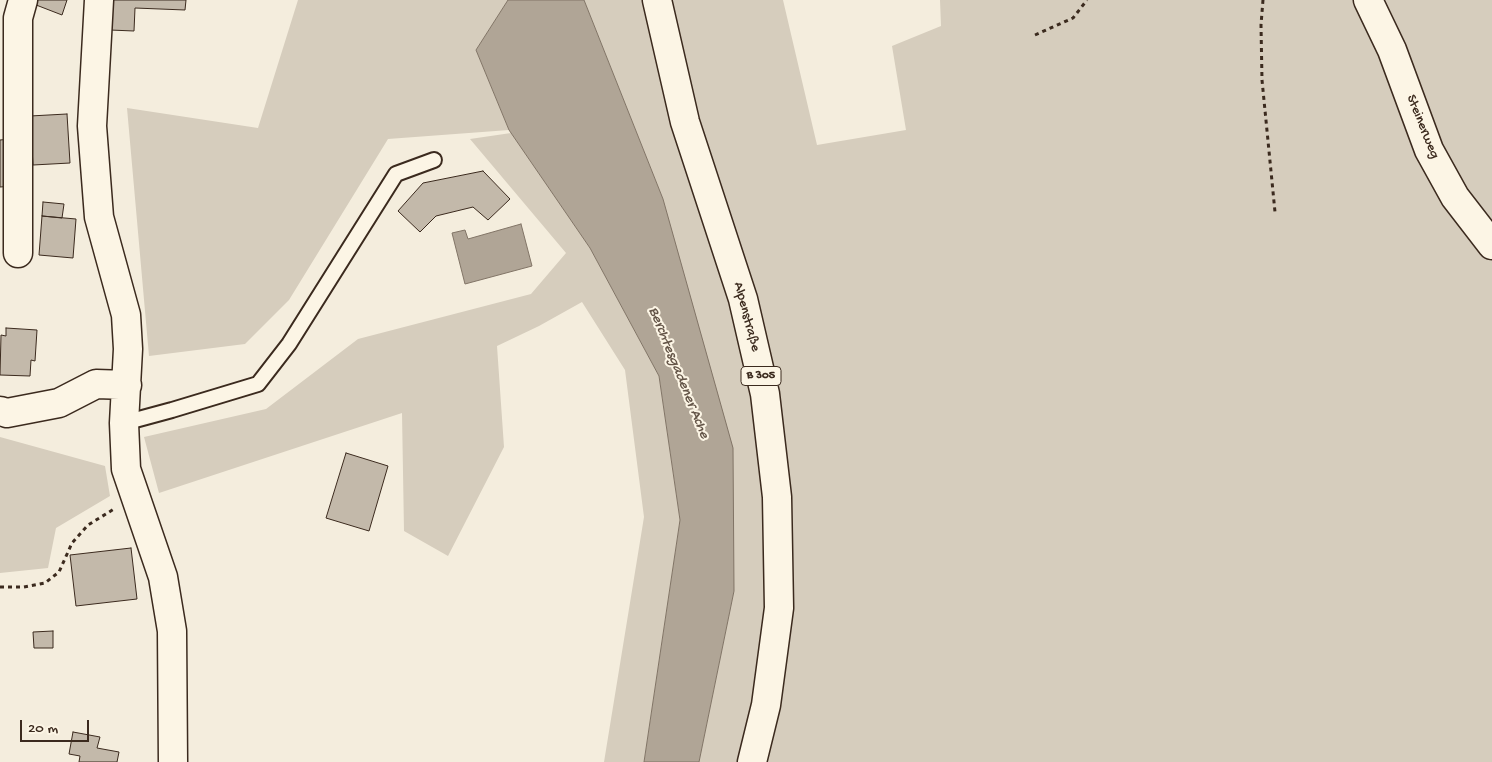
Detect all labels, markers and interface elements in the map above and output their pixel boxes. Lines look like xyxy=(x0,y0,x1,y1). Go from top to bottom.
street label: Steinerweg xyxy=(1402,93,1442,161)
street label: Alpenstraße xyxy=(729,280,763,354)
water label: Berchtesgadener Ache xyxy=(643,305,713,441)
road number: B 305 xyxy=(741,366,781,386)
scale bar xyxy=(22,710,91,742)
text: 20 m xyxy=(28,720,58,738)

